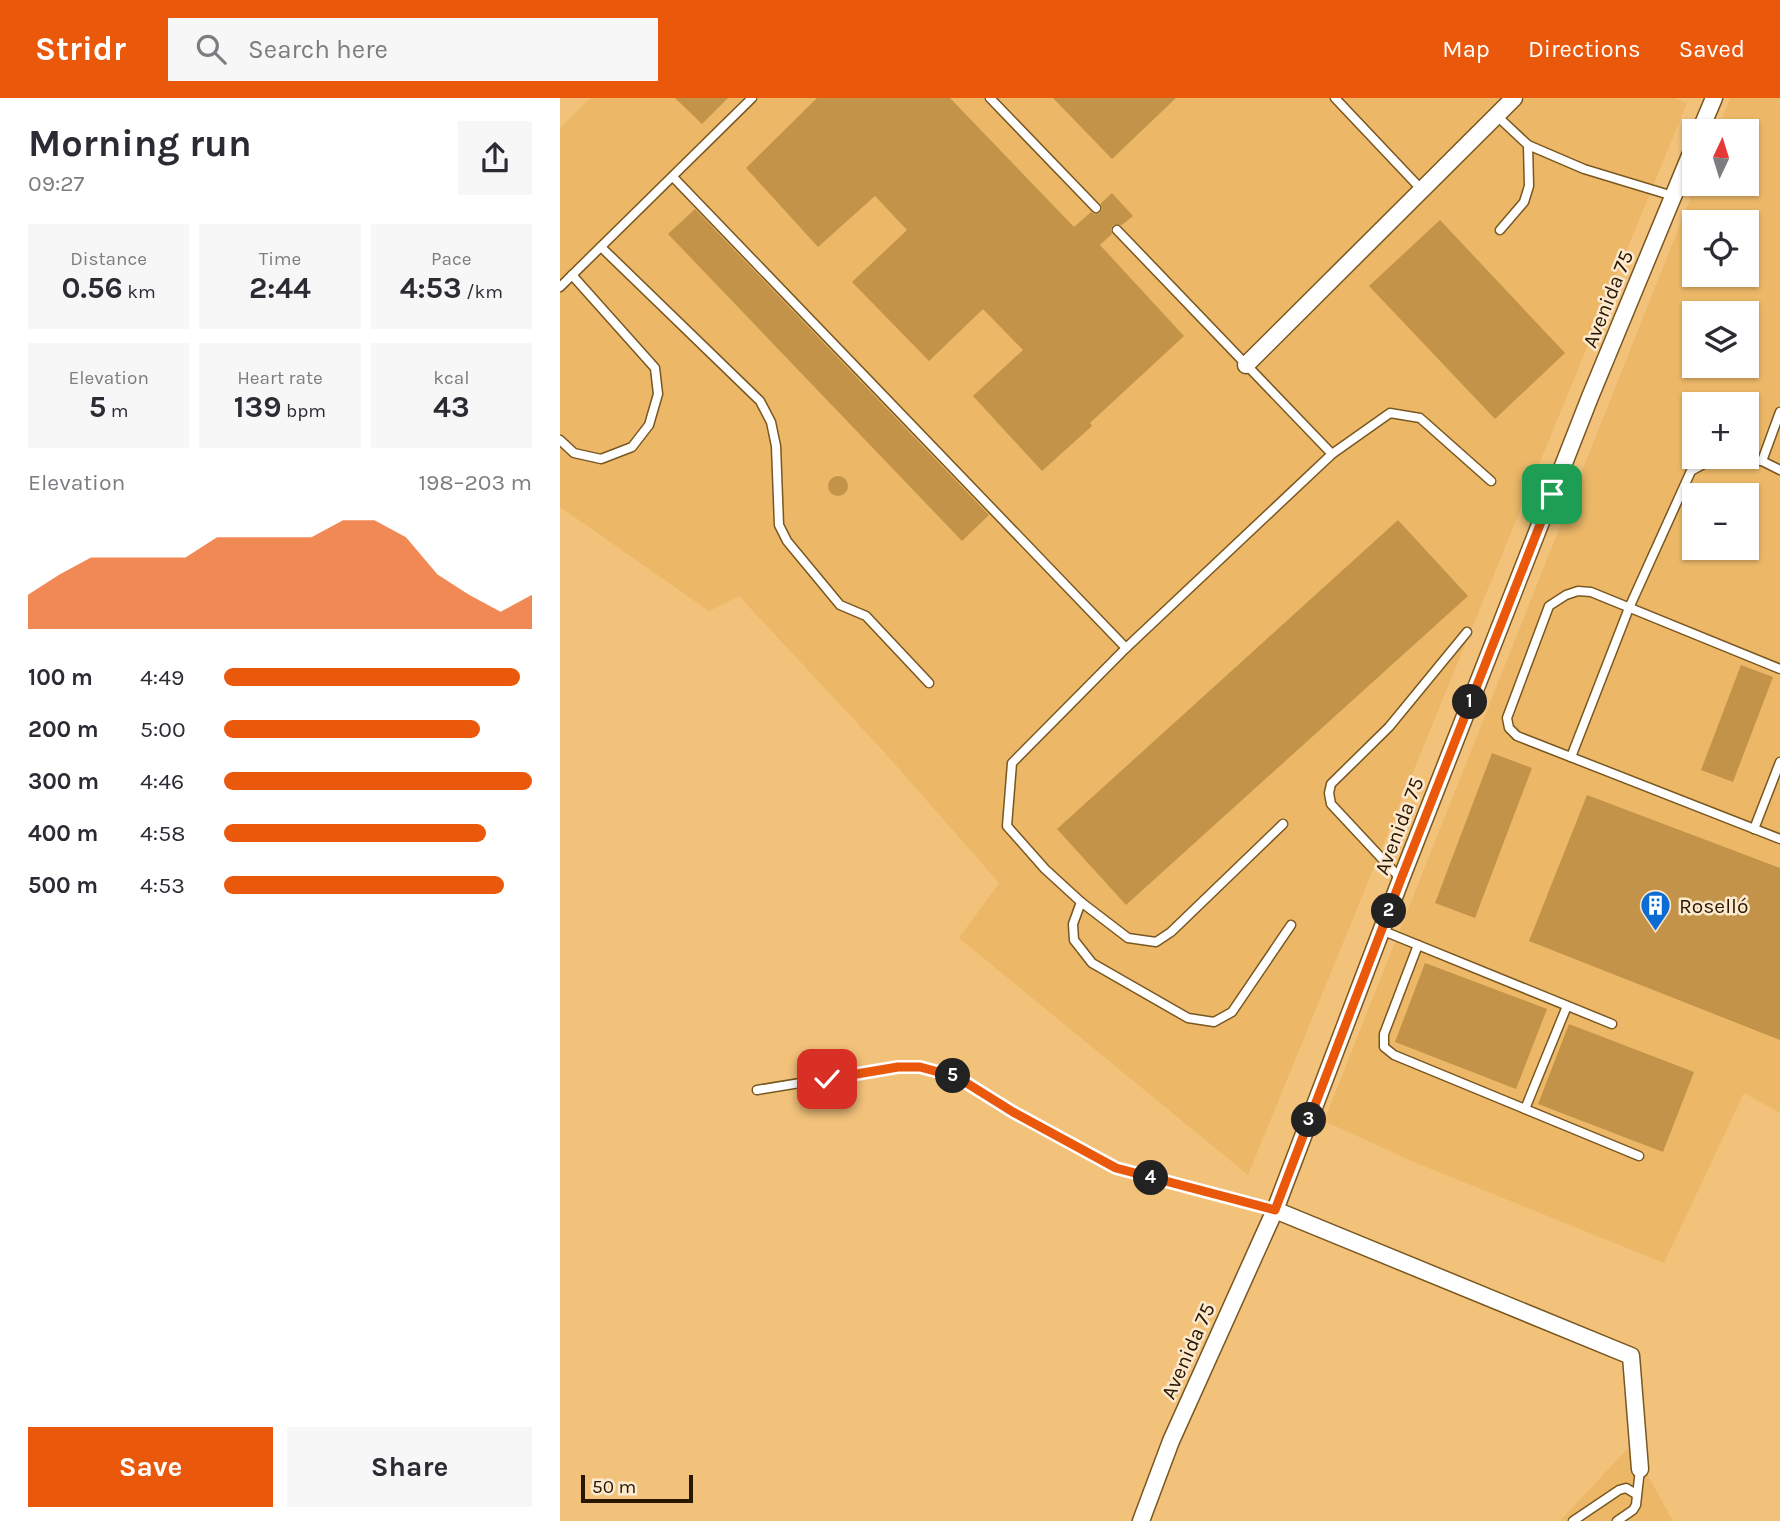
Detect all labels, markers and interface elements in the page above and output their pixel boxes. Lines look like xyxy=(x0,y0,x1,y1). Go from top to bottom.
search box xyxy=(168,18,658,81)
text: Stridr xyxy=(35,30,126,68)
icon: search xyxy=(192,30,230,68)
text: Search here xyxy=(248,34,388,65)
text: Map xyxy=(1442,35,1490,63)
text: Directions xyxy=(1528,35,1641,63)
text: Saved xyxy=(1679,35,1745,63)
north arrow xyxy=(1682,119,1759,196)
map controls xyxy=(1682,119,1759,560)
text: Morning run xyxy=(28,121,252,166)
button: share xyxy=(458,121,532,195)
text: 09:27 xyxy=(28,170,84,197)
button: locate xyxy=(1682,210,1759,287)
street label: Avenida 75 xyxy=(1578,247,1638,351)
text: Distance xyxy=(70,248,147,270)
text: Time xyxy=(259,248,301,270)
text: Pace xyxy=(431,248,472,270)
text: 0.56 xyxy=(62,270,123,306)
text: 2:44 xyxy=(249,270,311,306)
text: 4:53 xyxy=(400,270,462,306)
text: km xyxy=(123,281,156,303)
text: /km xyxy=(462,281,503,303)
button: layers xyxy=(1682,301,1759,378)
text: Elevation xyxy=(68,367,149,389)
text: Heart rate xyxy=(237,367,323,389)
text: kcal xyxy=(433,367,469,389)
text: 5 xyxy=(89,389,106,425)
text: 139 xyxy=(234,389,281,425)
text: 43 xyxy=(433,389,470,425)
button: + xyxy=(1682,392,1759,469)
text: m xyxy=(106,400,129,422)
text: bpm xyxy=(281,400,326,422)
pin xyxy=(1522,464,1582,524)
text: Elevation xyxy=(28,469,125,496)
text: 198–203 m xyxy=(419,469,532,496)
icon: arrive xyxy=(1533,475,1571,513)
button: − xyxy=(1682,483,1759,560)
text: 100 m xyxy=(28,664,93,691)
text: 4:49 xyxy=(140,664,184,691)
pin: 1 xyxy=(1452,684,1488,720)
text: 1 xyxy=(1466,690,1473,712)
text: 200 m xyxy=(28,716,99,743)
text: 5:00 xyxy=(140,716,186,743)
text: 300 m xyxy=(28,768,99,795)
text: 4:46 xyxy=(140,768,184,795)
street label: Avenida 75 xyxy=(1369,774,1429,878)
text: 400 m xyxy=(28,820,98,847)
text: 4:58 xyxy=(140,820,185,847)
text: 500 m xyxy=(28,872,98,899)
text: 4:53 xyxy=(140,872,185,899)
building icon: Roselló xyxy=(1639,889,1673,933)
pin: 2 xyxy=(1372,894,1406,928)
place label: Roselló xyxy=(1679,894,1748,918)
text: 2 xyxy=(1383,899,1394,921)
pin xyxy=(797,1049,857,1109)
pin: 5 xyxy=(936,1058,970,1094)
icon: check xyxy=(808,1060,846,1098)
text: 5 xyxy=(947,1064,958,1086)
pin: 3 xyxy=(1292,1102,1326,1138)
text: 3 xyxy=(1303,1108,1314,1130)
pin: 4 xyxy=(1134,1160,1168,1196)
text: 4 xyxy=(1145,1166,1156,1188)
street label: Avenida 75 xyxy=(1156,1299,1220,1403)
button: Save xyxy=(28,1427,273,1507)
button: Share xyxy=(287,1427,532,1507)
scale bar xyxy=(581,1472,693,1504)
text: 50 m xyxy=(592,1476,636,1498)

